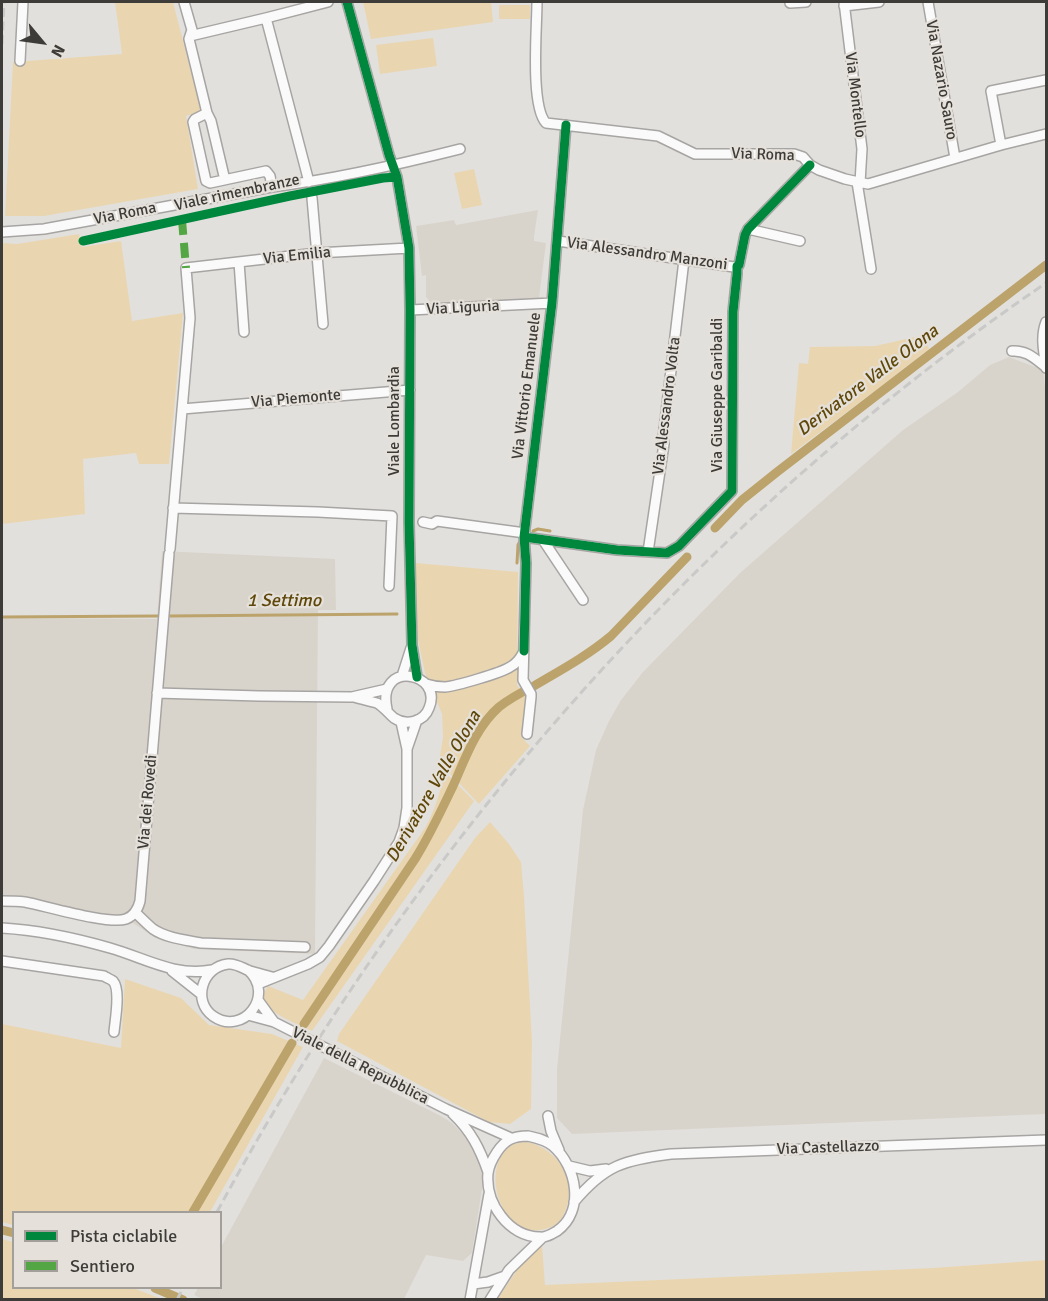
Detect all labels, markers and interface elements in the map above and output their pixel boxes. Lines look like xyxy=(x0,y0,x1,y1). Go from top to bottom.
north arrow xyxy=(12,12,72,72)
street label: Via Nazario Sauro xyxy=(921,19,961,141)
text: N xyxy=(46,41,69,60)
street label: Via Montello xyxy=(840,51,870,139)
street label: Via Roma xyxy=(731,144,795,166)
street label: Viale rimembranze xyxy=(173,170,301,216)
street label: Via Roma xyxy=(92,198,158,230)
street label: Via Alessandro Manzoni xyxy=(565,233,729,275)
street label: Via Emilia xyxy=(262,243,332,269)
street label: Via Liguria xyxy=(426,296,500,320)
street label: Via Vittorio Emanuele xyxy=(508,311,546,461)
street label: Via Giuseppe Garibaldi xyxy=(708,318,728,472)
water label: Derivatore Valle Olona xyxy=(793,321,943,441)
street label: Via Alessandro Volta xyxy=(649,336,685,476)
street label: Viale Lombardia xyxy=(385,366,405,476)
street label: Via Piemonte xyxy=(250,386,342,412)
water label: 1 Settimo xyxy=(247,590,321,612)
water label: Derivatore Valle Olona xyxy=(382,707,486,867)
street label: Via dei Rovedi xyxy=(134,754,162,850)
street label: Viale della Repubblica xyxy=(288,1023,432,1109)
street label: Via Castellazzo xyxy=(776,1137,880,1159)
legend xyxy=(12,1211,222,1289)
text: Pista ciclabile xyxy=(70,1225,177,1247)
text: Sentiero xyxy=(70,1255,135,1277)

